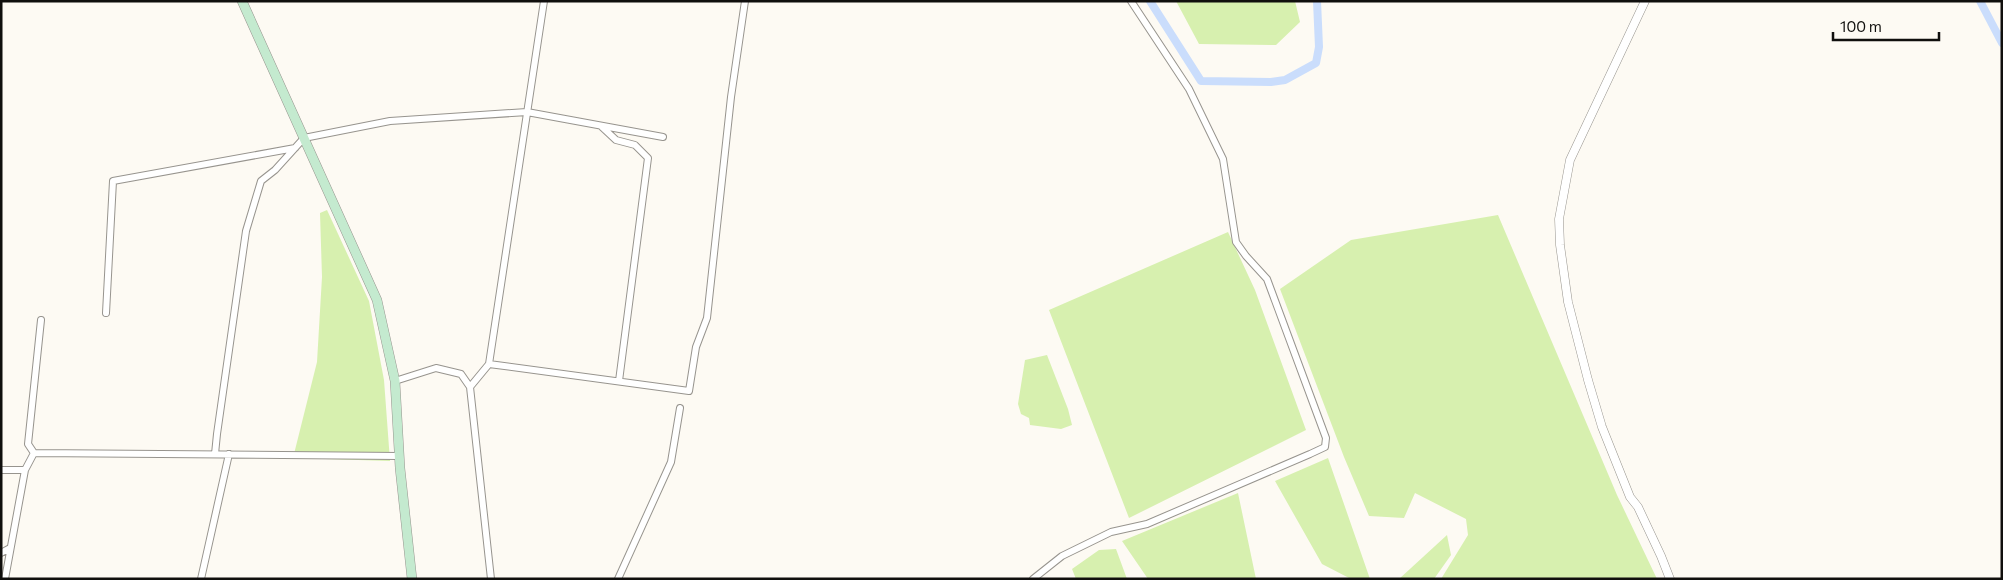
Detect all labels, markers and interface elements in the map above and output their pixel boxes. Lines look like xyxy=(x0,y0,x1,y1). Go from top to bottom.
scale bar xyxy=(1833,10,1939,42)
text: 100 m xyxy=(1840,17,1882,35)

